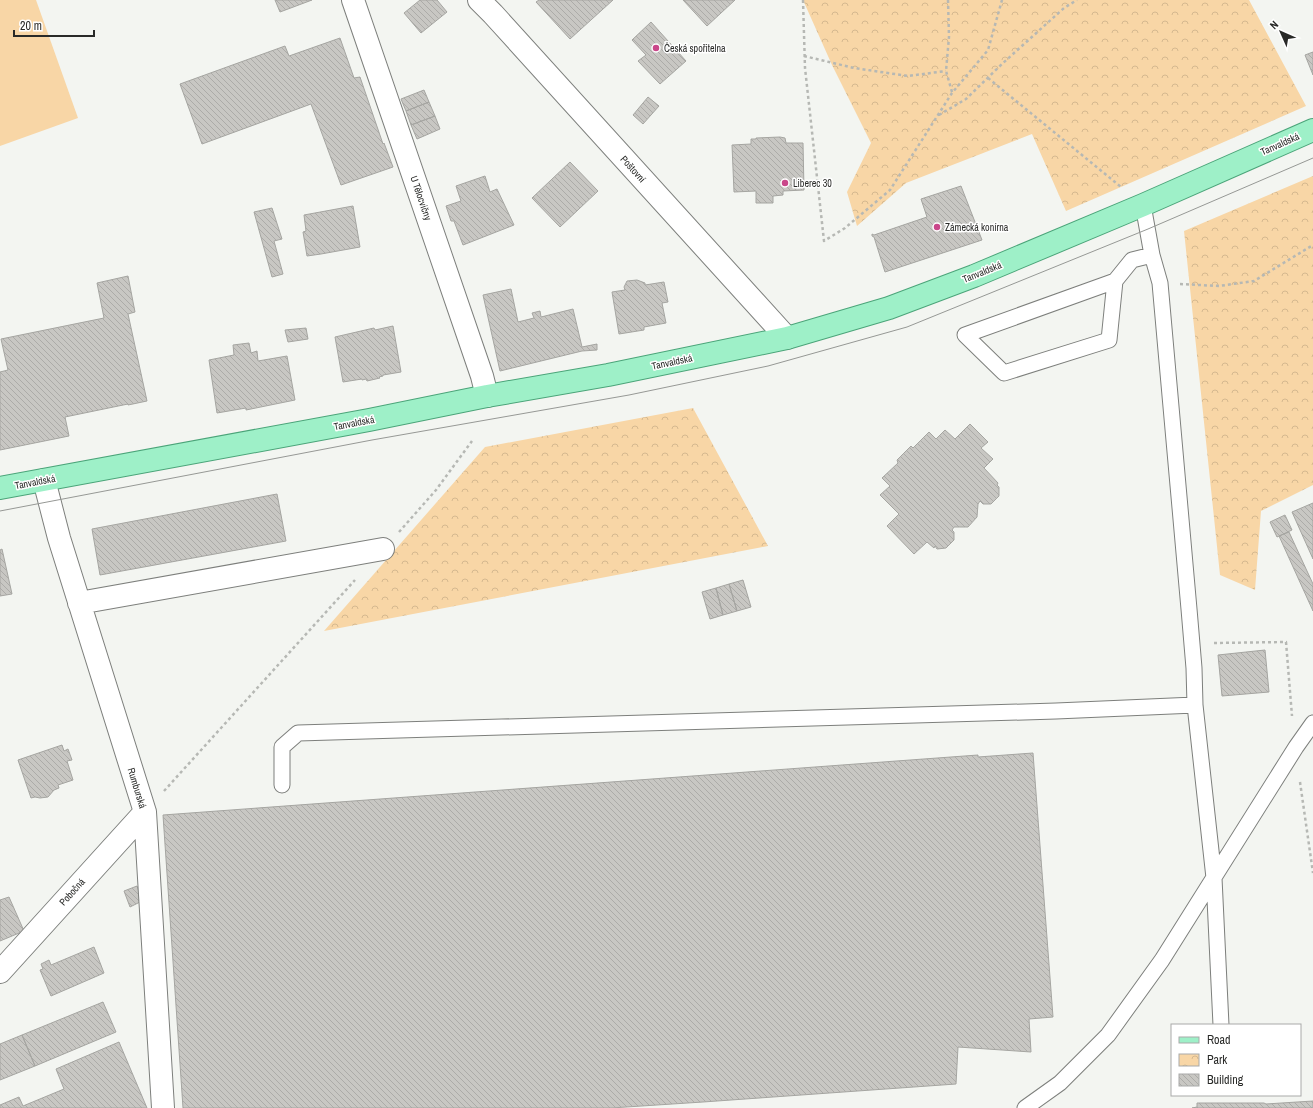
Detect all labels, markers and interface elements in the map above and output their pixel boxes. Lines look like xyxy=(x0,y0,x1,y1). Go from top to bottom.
scale bar xyxy=(14,12,94,38)
north arrow xyxy=(1261,12,1301,52)
text: 20 m xyxy=(20,18,42,34)
text: N xyxy=(1267,18,1281,32)
place label: Česká spořitelna xyxy=(664,42,726,55)
marker: Česká spořitelna xyxy=(651,43,661,53)
street label: Tanvaldská xyxy=(1259,130,1302,158)
street label: Poštovní xyxy=(617,153,649,186)
street label: U Tělocvičny xyxy=(407,174,435,223)
place label: Liberec 30 xyxy=(793,177,832,190)
marker: Liberec 30 xyxy=(780,178,790,188)
place label: Zámecká konírna xyxy=(945,221,1009,234)
marker: Zámecká konírna xyxy=(932,222,942,232)
street label: Tanvaldská xyxy=(960,258,1004,286)
street label: Tanvaldská xyxy=(651,351,694,373)
street label: Tanvaldská xyxy=(333,413,376,433)
street label: Tanvaldská xyxy=(14,472,57,492)
street label: Rumburská xyxy=(125,766,149,810)
street label: Pobočná xyxy=(56,875,88,908)
legend xyxy=(1171,1024,1301,1096)
text: Road xyxy=(1207,1032,1231,1048)
text: Park xyxy=(1207,1052,1227,1068)
text: Building xyxy=(1207,1072,1244,1088)

